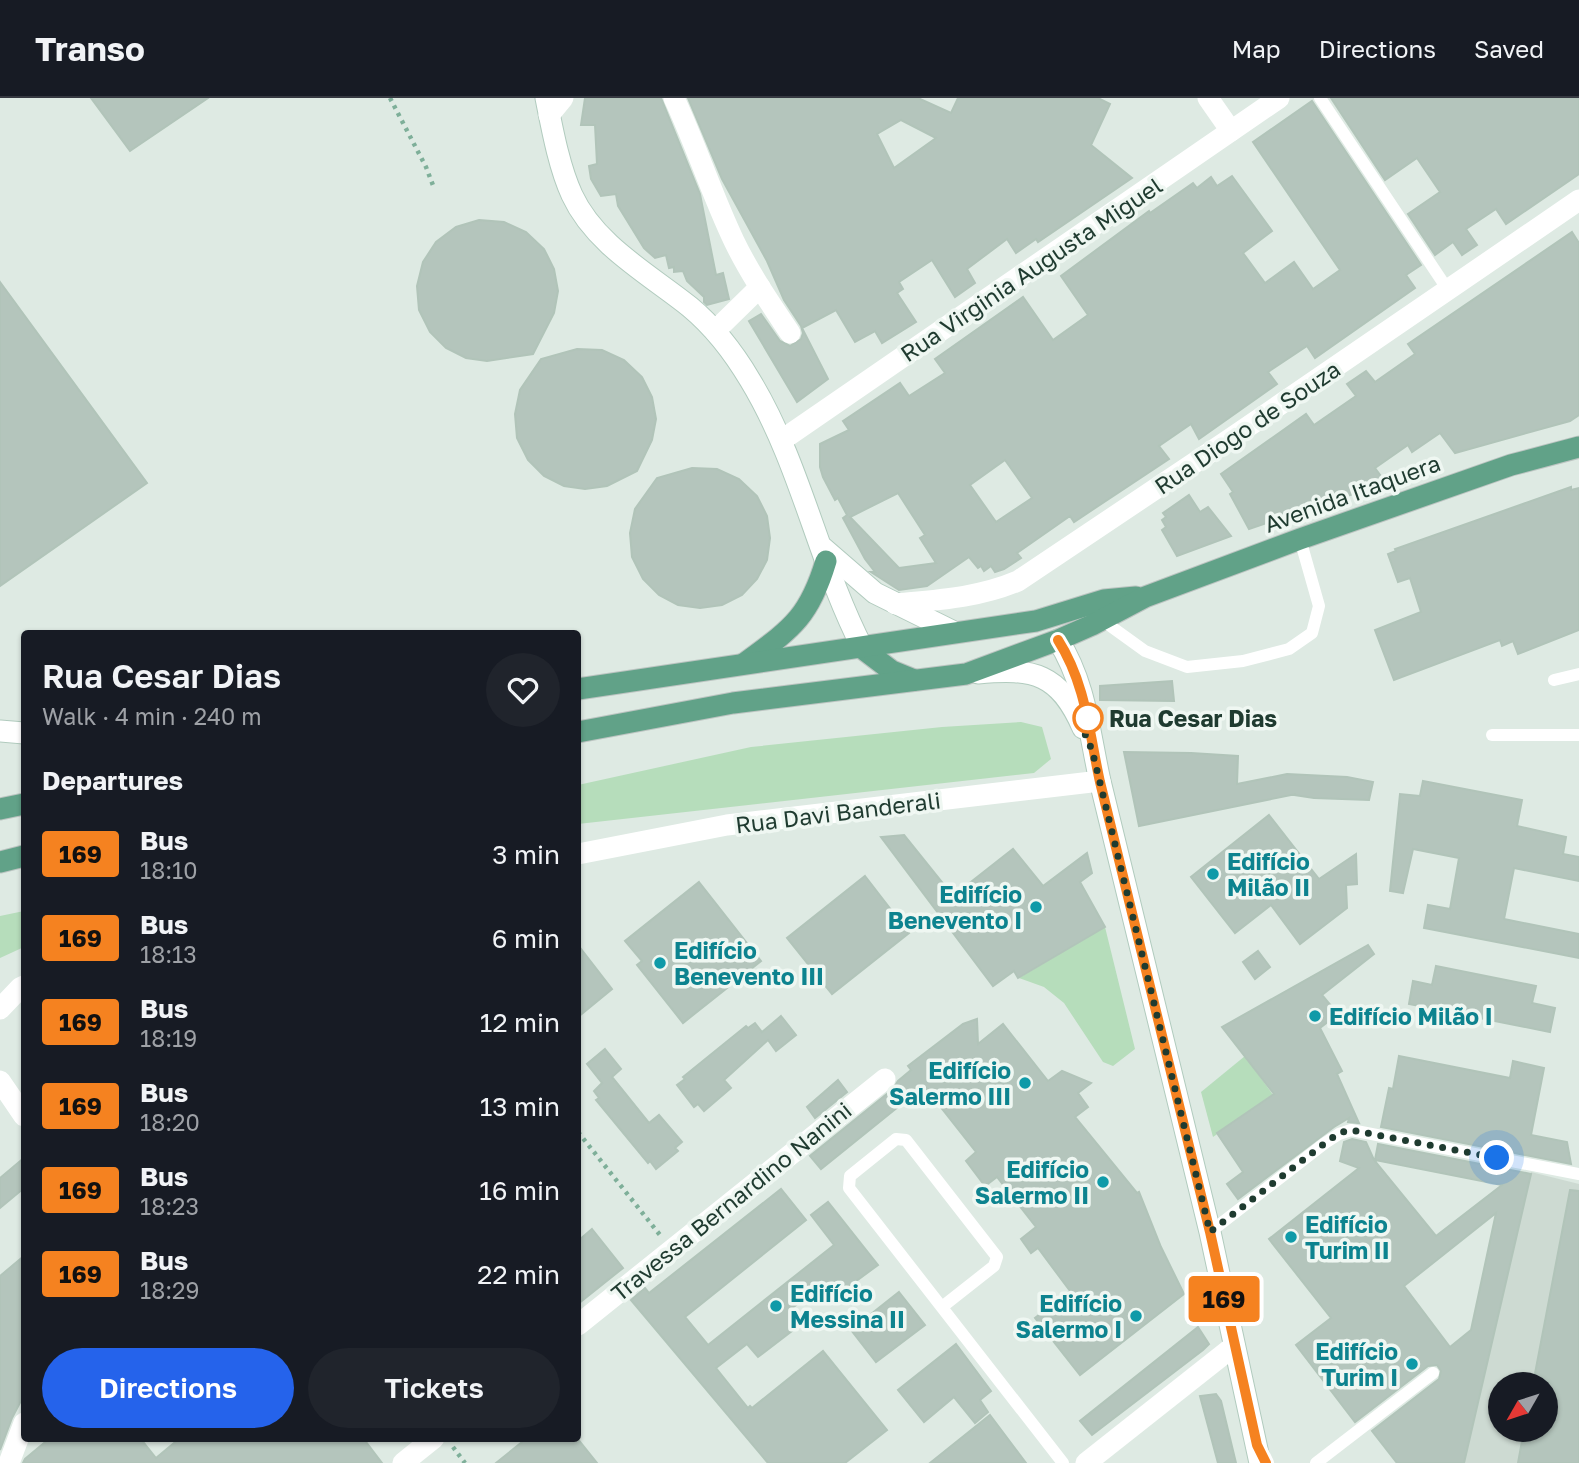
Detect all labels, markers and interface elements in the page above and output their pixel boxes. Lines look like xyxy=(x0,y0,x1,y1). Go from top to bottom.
text: Transo xyxy=(35,29,145,68)
text: Map xyxy=(1232,34,1281,63)
text: Directions xyxy=(1319,34,1436,63)
text: Saved xyxy=(1474,34,1544,63)
street label: Rua Virginia Augusta Miguel xyxy=(895,171,1167,367)
street label: Rua Diogo de Souza xyxy=(1149,354,1345,500)
street label: Avenida Itaquera xyxy=(1260,448,1444,538)
button: heart xyxy=(486,653,560,727)
text: Rua Cesar Dias xyxy=(42,656,281,695)
text: Walk · 4 min · 240 m xyxy=(42,702,262,730)
marker: Rua Cesar Dias xyxy=(1073,703,1103,733)
place label: Rua Cesar Dias xyxy=(1109,704,1277,732)
text: Departures xyxy=(42,765,183,796)
street label: Rua Davi Banderali xyxy=(734,786,942,838)
text: Bus xyxy=(140,825,188,856)
text: 169 xyxy=(59,839,102,868)
text: 3 min xyxy=(492,839,560,870)
place label: Edifício Milão II xyxy=(1227,847,1310,901)
text: 18:10 xyxy=(140,856,198,884)
marker: Edifício Milão II xyxy=(1205,866,1221,882)
place label: Edifício Benevento I xyxy=(888,880,1022,934)
marker: Edifício Benevento I xyxy=(1028,899,1044,915)
text: Bus xyxy=(140,909,188,940)
text: 169 xyxy=(59,923,102,952)
text: 6 min xyxy=(492,923,560,954)
place label: Edifício Benevento III xyxy=(674,936,824,990)
text: 18:13 xyxy=(140,940,197,968)
marker: Edifício Benevento III xyxy=(652,955,668,971)
text: Bus xyxy=(140,993,188,1024)
place label: Edifício Milão I xyxy=(1329,1002,1493,1030)
text: 169 xyxy=(59,1007,102,1036)
text: 12 min xyxy=(480,1007,560,1038)
marker: Edifício Milão I xyxy=(1307,1008,1323,1024)
text: 18:19 xyxy=(140,1024,197,1052)
place label: Edifício Salermo III xyxy=(889,1056,1011,1110)
marker: Edifício Salermo III xyxy=(1017,1075,1033,1091)
text: Bus xyxy=(140,1077,188,1108)
text: 169 xyxy=(59,1091,102,1120)
text: 13 min xyxy=(480,1091,560,1122)
street label: Travessa Bernardino Nanini xyxy=(605,1095,857,1307)
text: 18:20 xyxy=(140,1108,200,1136)
your location xyxy=(1479,1140,1514,1175)
place label: Edifício Salermo II xyxy=(975,1155,1089,1209)
text: Bus xyxy=(140,1161,188,1192)
marker: Edifício Salermo II xyxy=(1095,1174,1111,1190)
text: 169 xyxy=(59,1175,102,1204)
text: 16 min xyxy=(479,1175,560,1206)
text: 18:23 xyxy=(140,1192,199,1220)
place label: Edifício Turim II xyxy=(1305,1210,1390,1264)
marker: Edifício Turim II xyxy=(1283,1229,1299,1245)
text: Bus xyxy=(140,1245,188,1276)
text: 169 xyxy=(59,1259,102,1288)
text: 22 min xyxy=(477,1259,560,1290)
text: 18:29 xyxy=(140,1276,199,1304)
line badge: 169 xyxy=(1184,1276,1264,1322)
place label: Edifício Messina II xyxy=(790,1279,905,1333)
text: 169 xyxy=(1203,1284,1245,1313)
place label: Edifício Salermo I xyxy=(1016,1289,1122,1343)
marker: Edifício Messina II xyxy=(768,1298,784,1314)
marker: Edifício Salermo I xyxy=(1128,1308,1144,1324)
place label: Edifício Turim I xyxy=(1315,1337,1398,1391)
button: Directions xyxy=(42,1348,294,1428)
button: Tickets xyxy=(308,1348,560,1428)
marker: Edifício Turim I xyxy=(1404,1356,1420,1372)
north arrow xyxy=(1488,1372,1558,1442)
map controls xyxy=(1488,1372,1558,1442)

